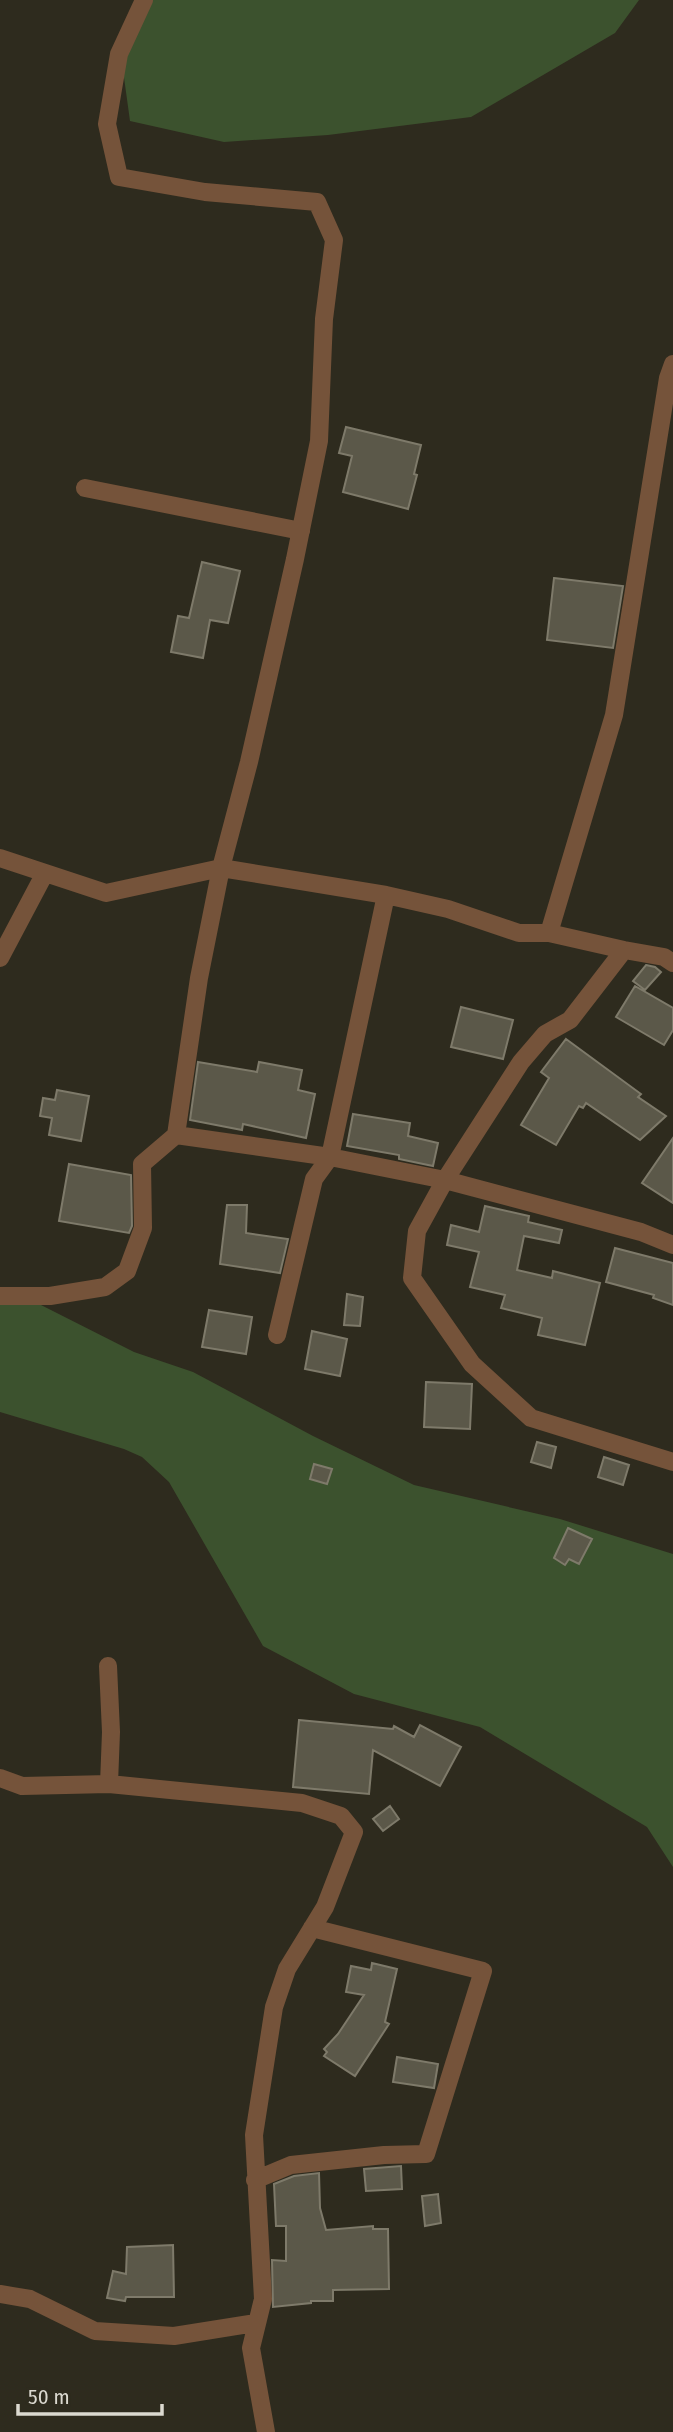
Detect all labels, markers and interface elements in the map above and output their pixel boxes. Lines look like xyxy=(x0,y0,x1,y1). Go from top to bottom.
scale bar xyxy=(18,2372,161,2416)
text: 50 m xyxy=(28,2384,70,2410)

